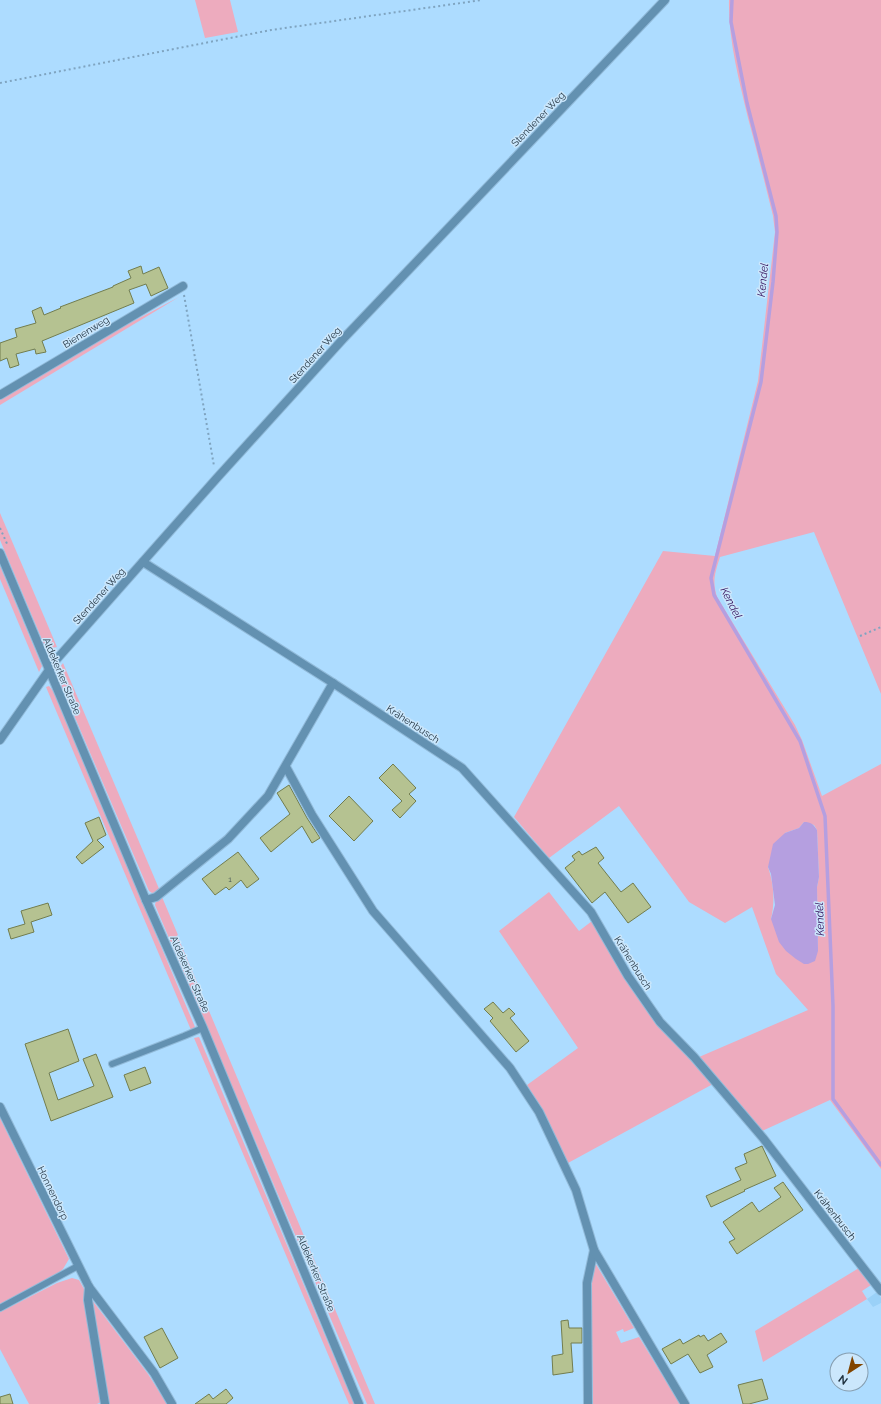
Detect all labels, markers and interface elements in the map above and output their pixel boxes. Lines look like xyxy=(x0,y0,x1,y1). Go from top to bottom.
street label: Stendener Weg xyxy=(509,89,567,149)
water label: Kendel xyxy=(755,262,771,297)
street label: Bienenweg xyxy=(61,314,111,350)
street label: Stendener Weg xyxy=(287,325,343,385)
street label: Stendener Weg xyxy=(71,566,127,626)
water label: Kendel xyxy=(718,585,745,621)
street label: Aldekerker Straße xyxy=(41,636,83,716)
street label: Krähenbusch xyxy=(384,703,442,745)
house number: 1 xyxy=(228,874,232,884)
water label: Kendel xyxy=(813,902,827,936)
street label: Aldekerker Straße xyxy=(168,934,212,1014)
street label: Krähenbusch xyxy=(612,934,654,992)
street label: Honnendorp xyxy=(35,1164,71,1222)
street label: Krähenbusch xyxy=(812,1188,858,1243)
street label: Aldekerker Straße xyxy=(295,1233,337,1313)
north arrow xyxy=(829,1352,869,1392)
text: N xyxy=(836,1372,851,1387)

